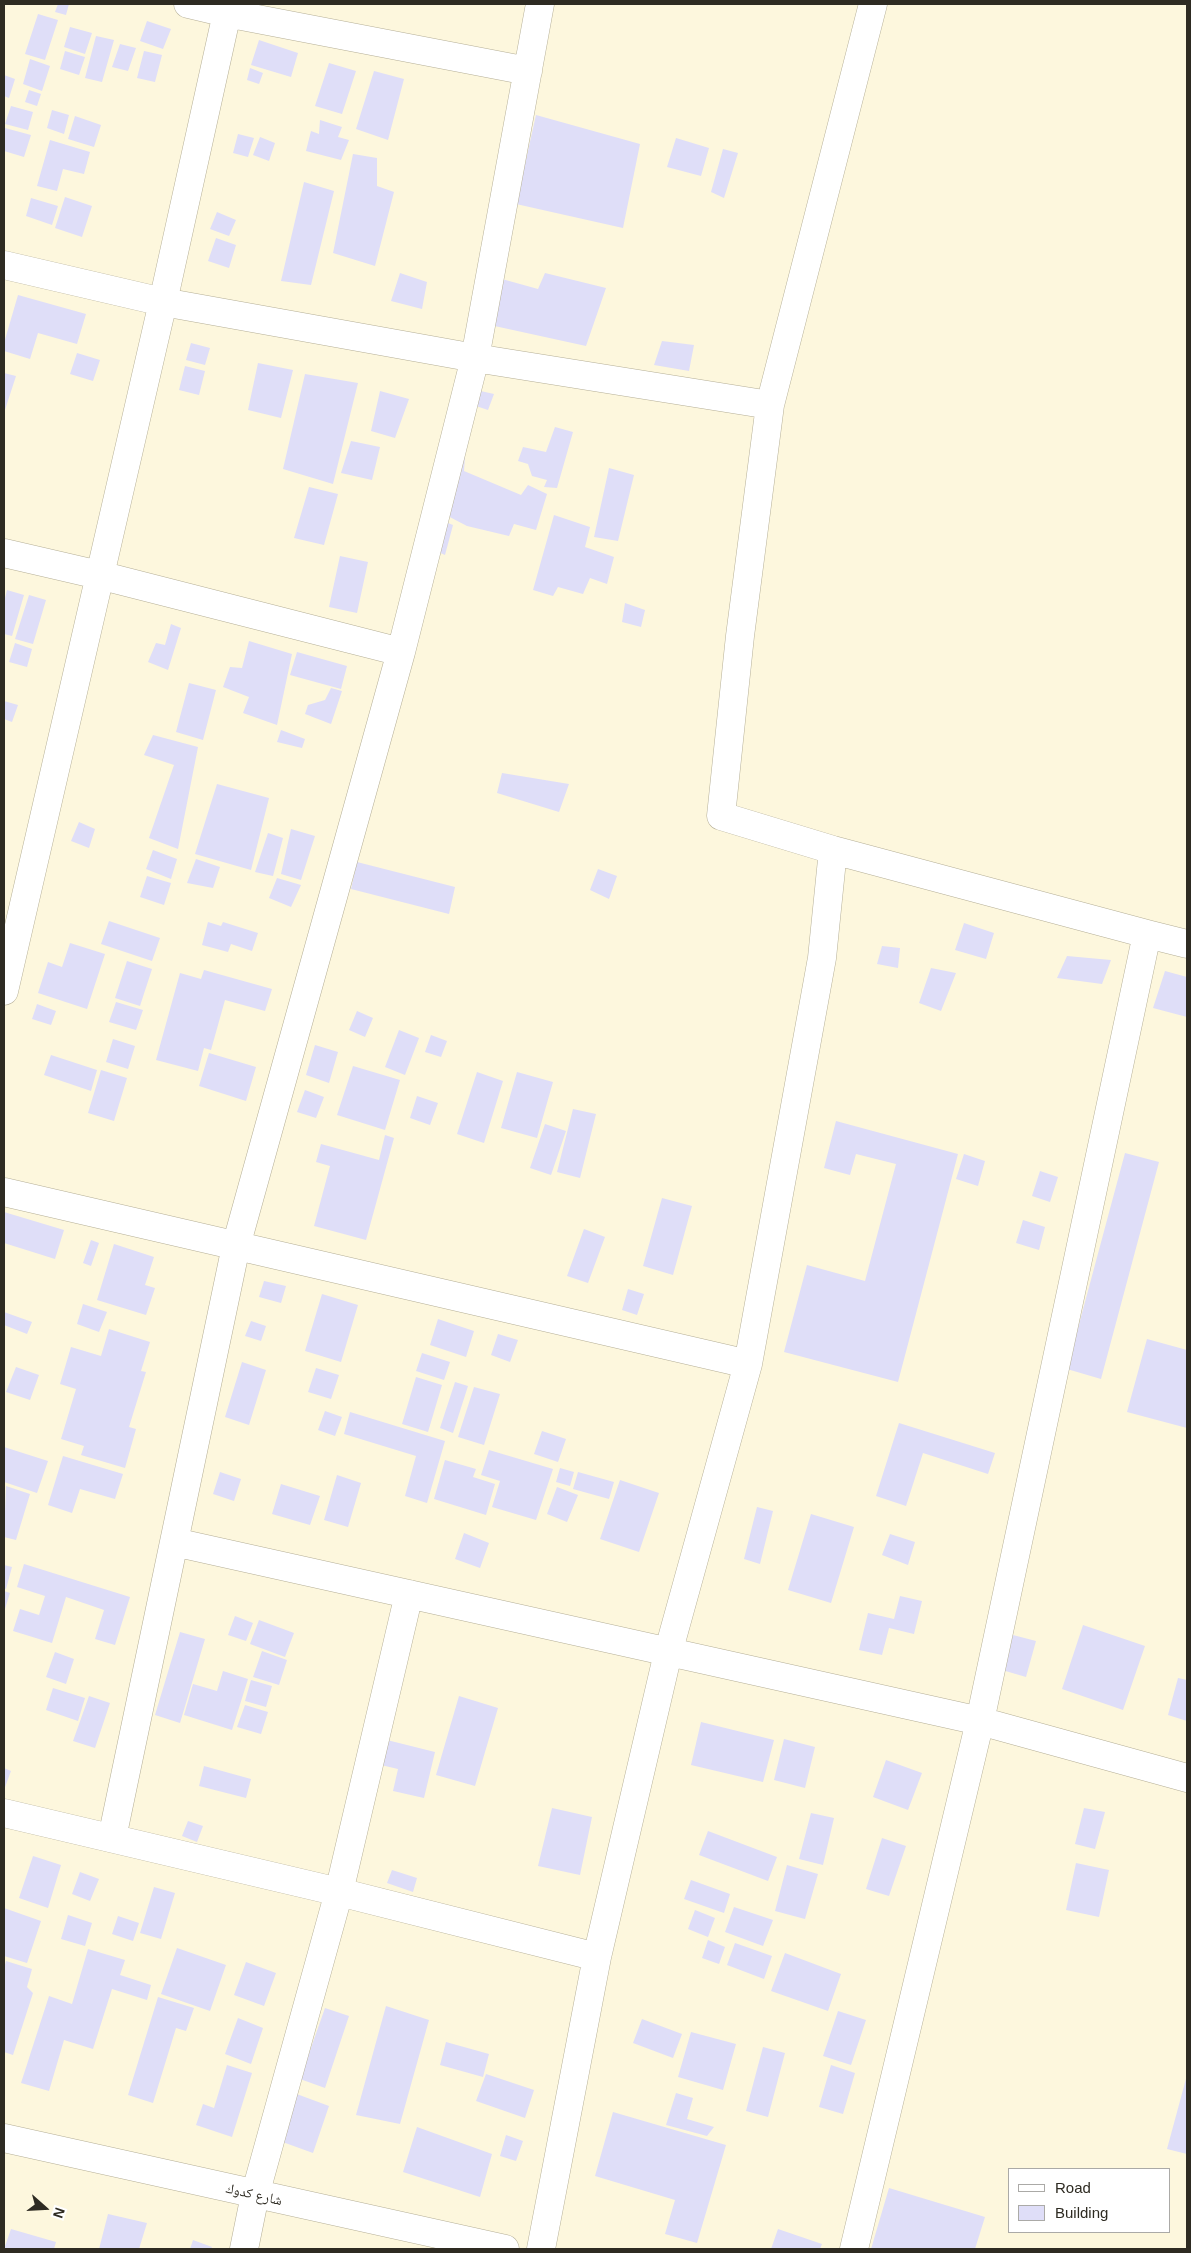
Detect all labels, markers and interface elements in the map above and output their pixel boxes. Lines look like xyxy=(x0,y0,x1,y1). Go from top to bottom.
legend xyxy=(1008,2168,1171,2233)
text: Road xyxy=(1055,2179,1091,2196)
street label: شارع كدوك xyxy=(224,2180,284,2210)
north arrow xyxy=(20,2183,70,2233)
text: Building xyxy=(1055,2204,1108,2221)
text: N xyxy=(50,2205,68,2220)

